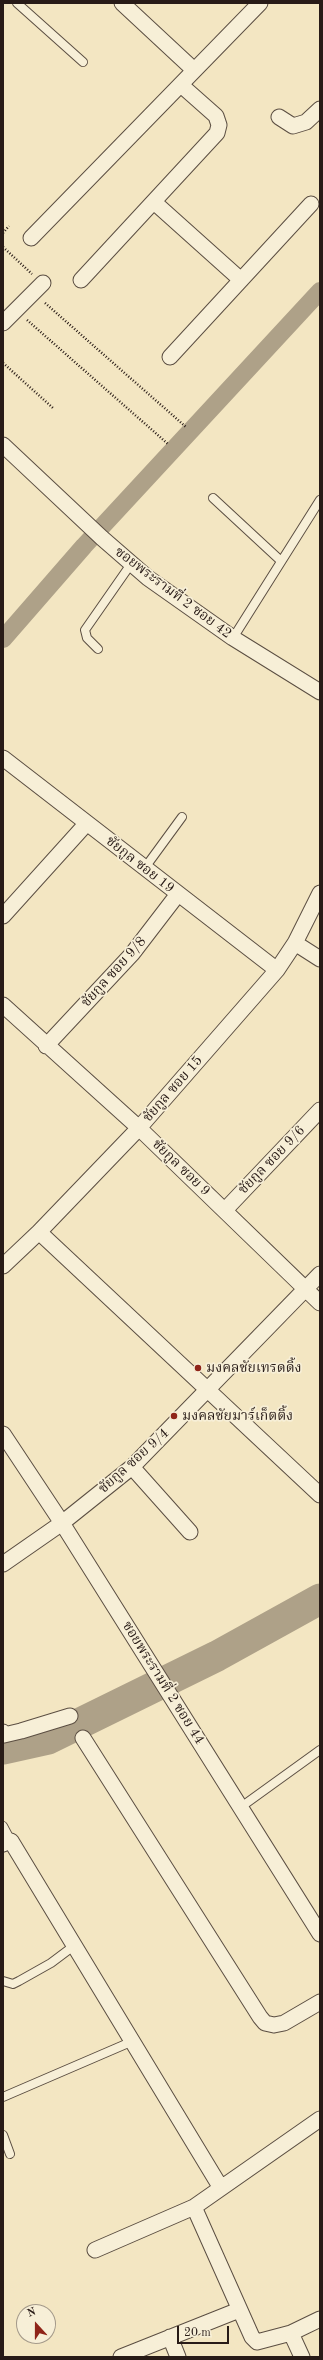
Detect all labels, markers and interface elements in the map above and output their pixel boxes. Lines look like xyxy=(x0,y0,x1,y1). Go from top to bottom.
street label: ซอยพระรามที่ 2 ซอย 42 xyxy=(111,544,235,642)
street label: ชัยกูล ซอย 19 xyxy=(102,833,178,897)
street label: ชัยกูล ซอย 9/8 xyxy=(78,933,150,1011)
street label: ชัยกูล ซอย 15 xyxy=(140,1052,206,1126)
street label: ชัยกูล ซอย 9/6 xyxy=(235,1122,309,1198)
street label: ชัยกูล ซอย 9 xyxy=(148,1136,214,1200)
place label: มงคลชัยเทรดดิ้ง xyxy=(206,1360,302,1376)
marker: มงคลชัยเทรดดิ้ง xyxy=(193,1363,203,1373)
place label: มงคลชัยมาร์เก็ตติ้ง xyxy=(182,1408,293,1424)
marker: มงคลชัยมาร์เก็ตติ้ง xyxy=(169,1411,179,1421)
street label: ชัยกูล ซอย 9/4 xyxy=(95,1425,173,1497)
street label: ซอยพระรามที่ 2 ซอย 44 xyxy=(118,1618,208,1748)
north arrow xyxy=(16,2304,56,2344)
text: N xyxy=(26,2307,38,2320)
scale bar xyxy=(179,2318,231,2344)
text: 20 m xyxy=(184,2327,211,2339)

